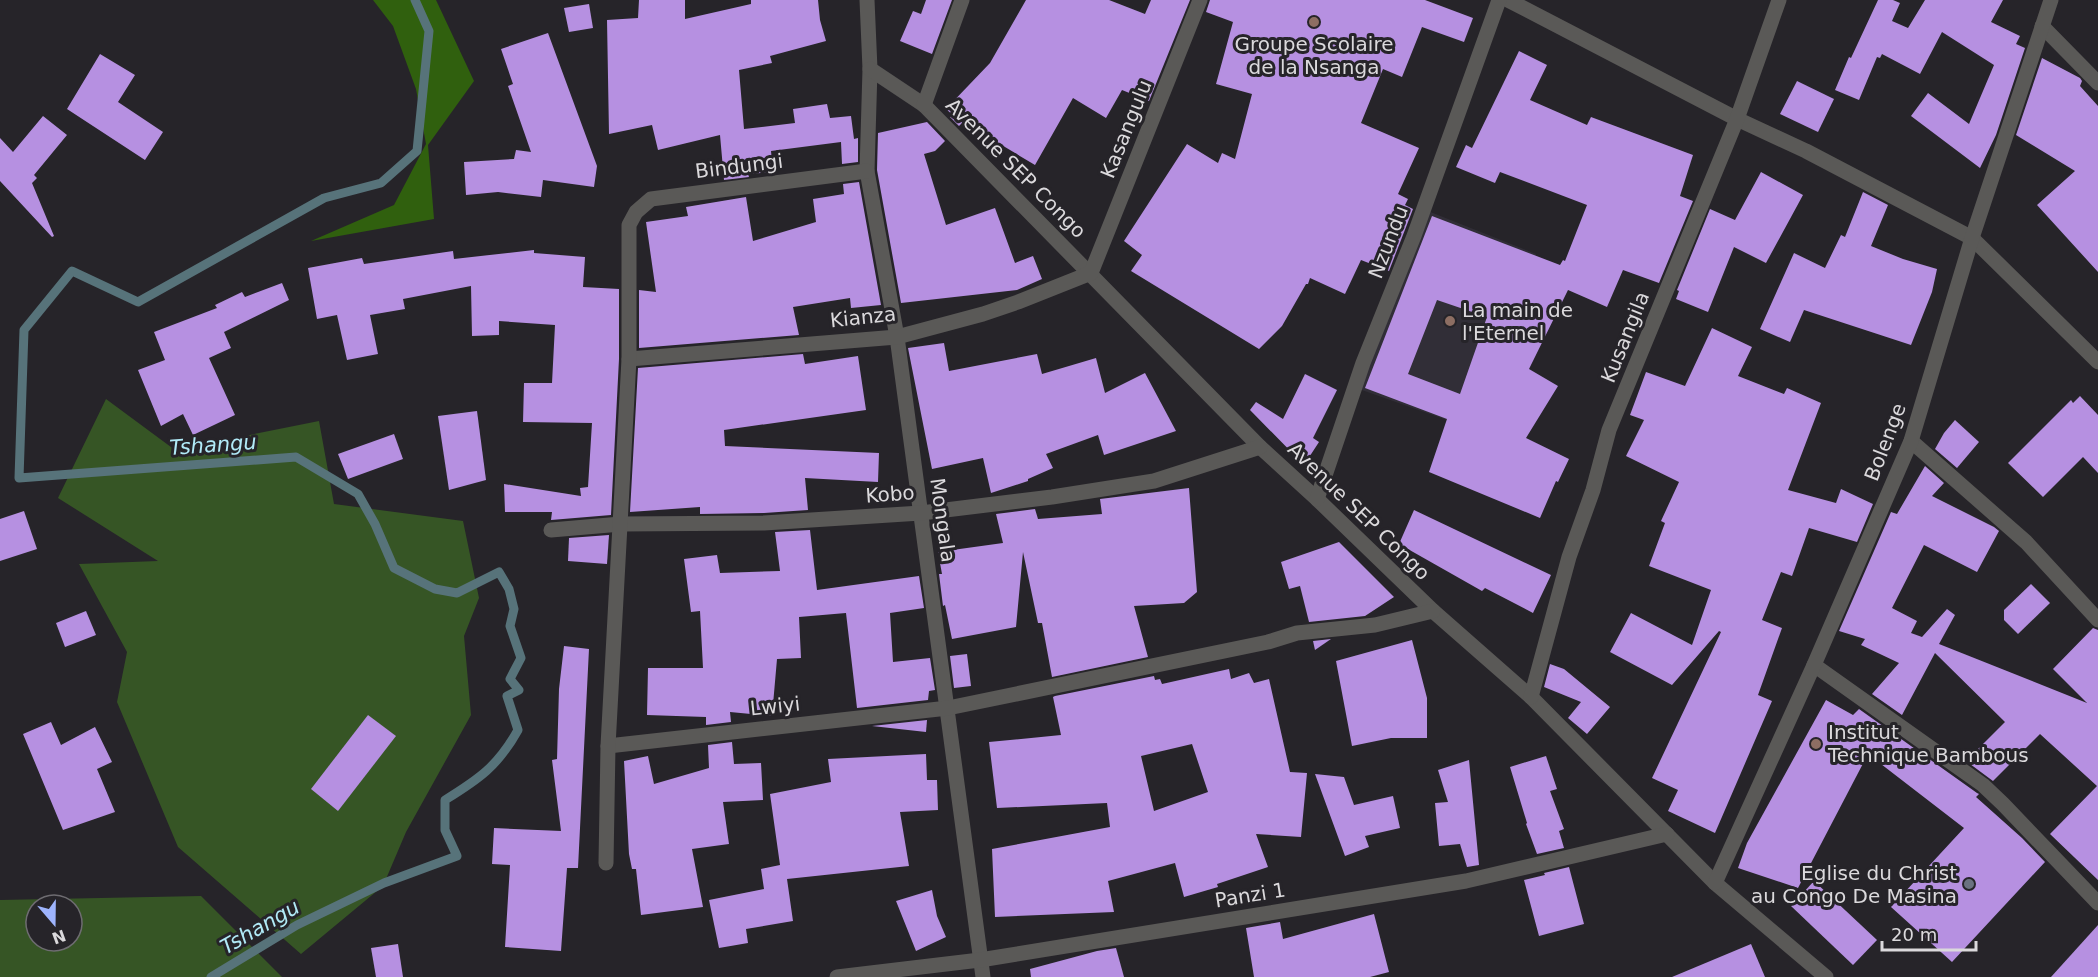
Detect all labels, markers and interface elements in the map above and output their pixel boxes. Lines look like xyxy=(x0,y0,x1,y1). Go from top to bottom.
marker: Groupe Scolaire de la Nsanga xyxy=(1307,15,1321,29)
place label: Groupe Scolaire de la Nsanga xyxy=(1235,32,1393,79)
street label: Kasangulu xyxy=(1095,76,1157,182)
street label: Avenue SEP Congo xyxy=(941,93,1091,243)
street label: Bindungi xyxy=(694,149,784,183)
street label: Nzundu xyxy=(1363,202,1413,282)
street label: Kusangila xyxy=(1596,288,1654,386)
place label: La main de l'Eternel xyxy=(1462,298,1573,345)
street label: Kianza xyxy=(829,302,897,332)
marker: La main de l'Eternel xyxy=(1443,314,1457,328)
street label: Bolenge xyxy=(1859,400,1911,484)
water label: Tshangu xyxy=(169,430,257,460)
street label: Avenue SEP Congo xyxy=(1283,437,1435,585)
street label: Mongala xyxy=(925,476,961,564)
street label: Kobo xyxy=(865,480,915,508)
street label: Lwiyi xyxy=(749,691,801,721)
place label: Institut Technique Bambous xyxy=(1827,720,2029,767)
marker: Institut Technique Bambous xyxy=(1809,737,1823,751)
place label: Eglise du Christ au Congo De Masina xyxy=(1751,861,1957,908)
marker: Eglise du Christ au Congo De Masina xyxy=(1962,877,1976,891)
street label: Panzi 1 xyxy=(1213,878,1287,912)
north arrow xyxy=(24,893,84,953)
water label: Tshangu xyxy=(216,895,304,959)
scale bar xyxy=(1882,914,1976,952)
text: 20 m xyxy=(1891,924,1937,945)
text: N xyxy=(49,925,69,948)

